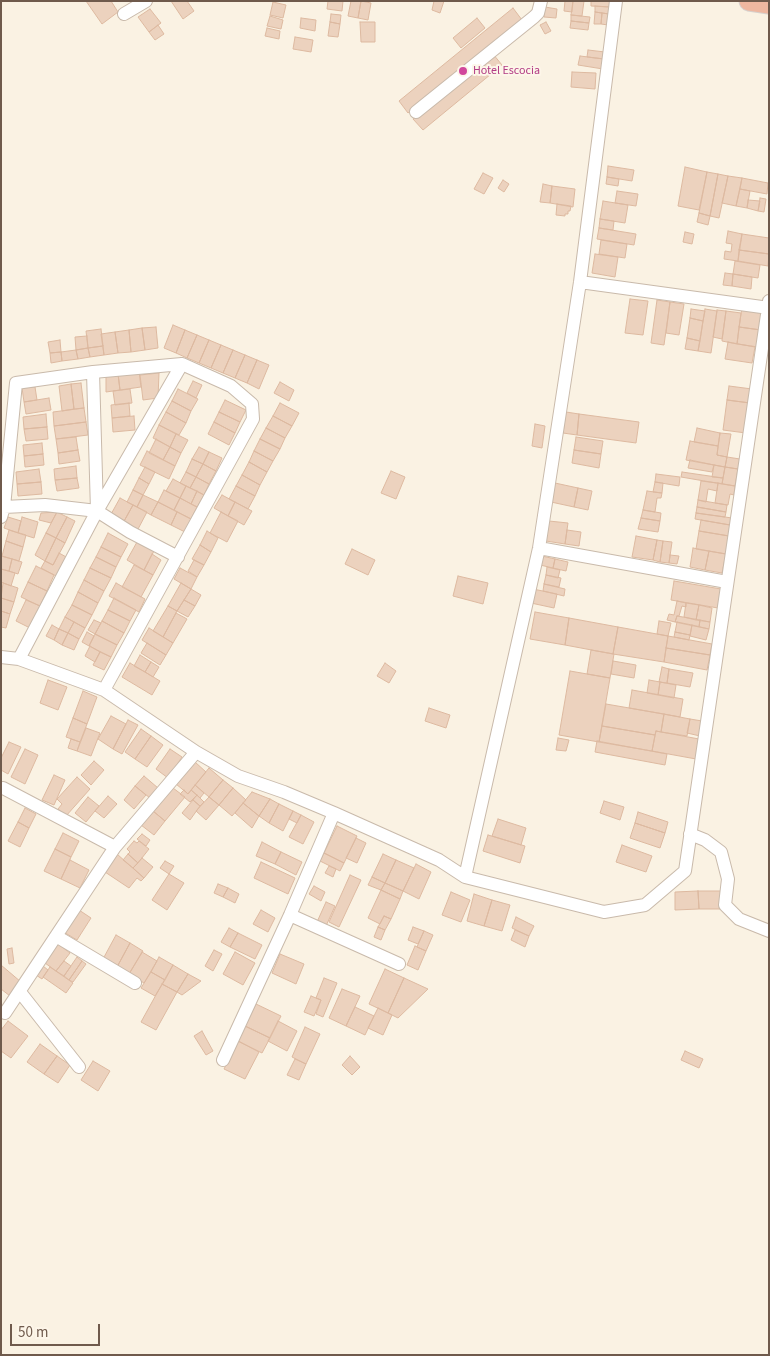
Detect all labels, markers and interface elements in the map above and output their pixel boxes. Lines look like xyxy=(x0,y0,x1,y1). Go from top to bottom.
place label: Hotel Escocia xyxy=(473,64,540,78)
marker: Hotel Escocia xyxy=(457,65,469,77)
scale bar xyxy=(12,1314,102,1346)
text: 50 m xyxy=(18,1322,48,1343)

